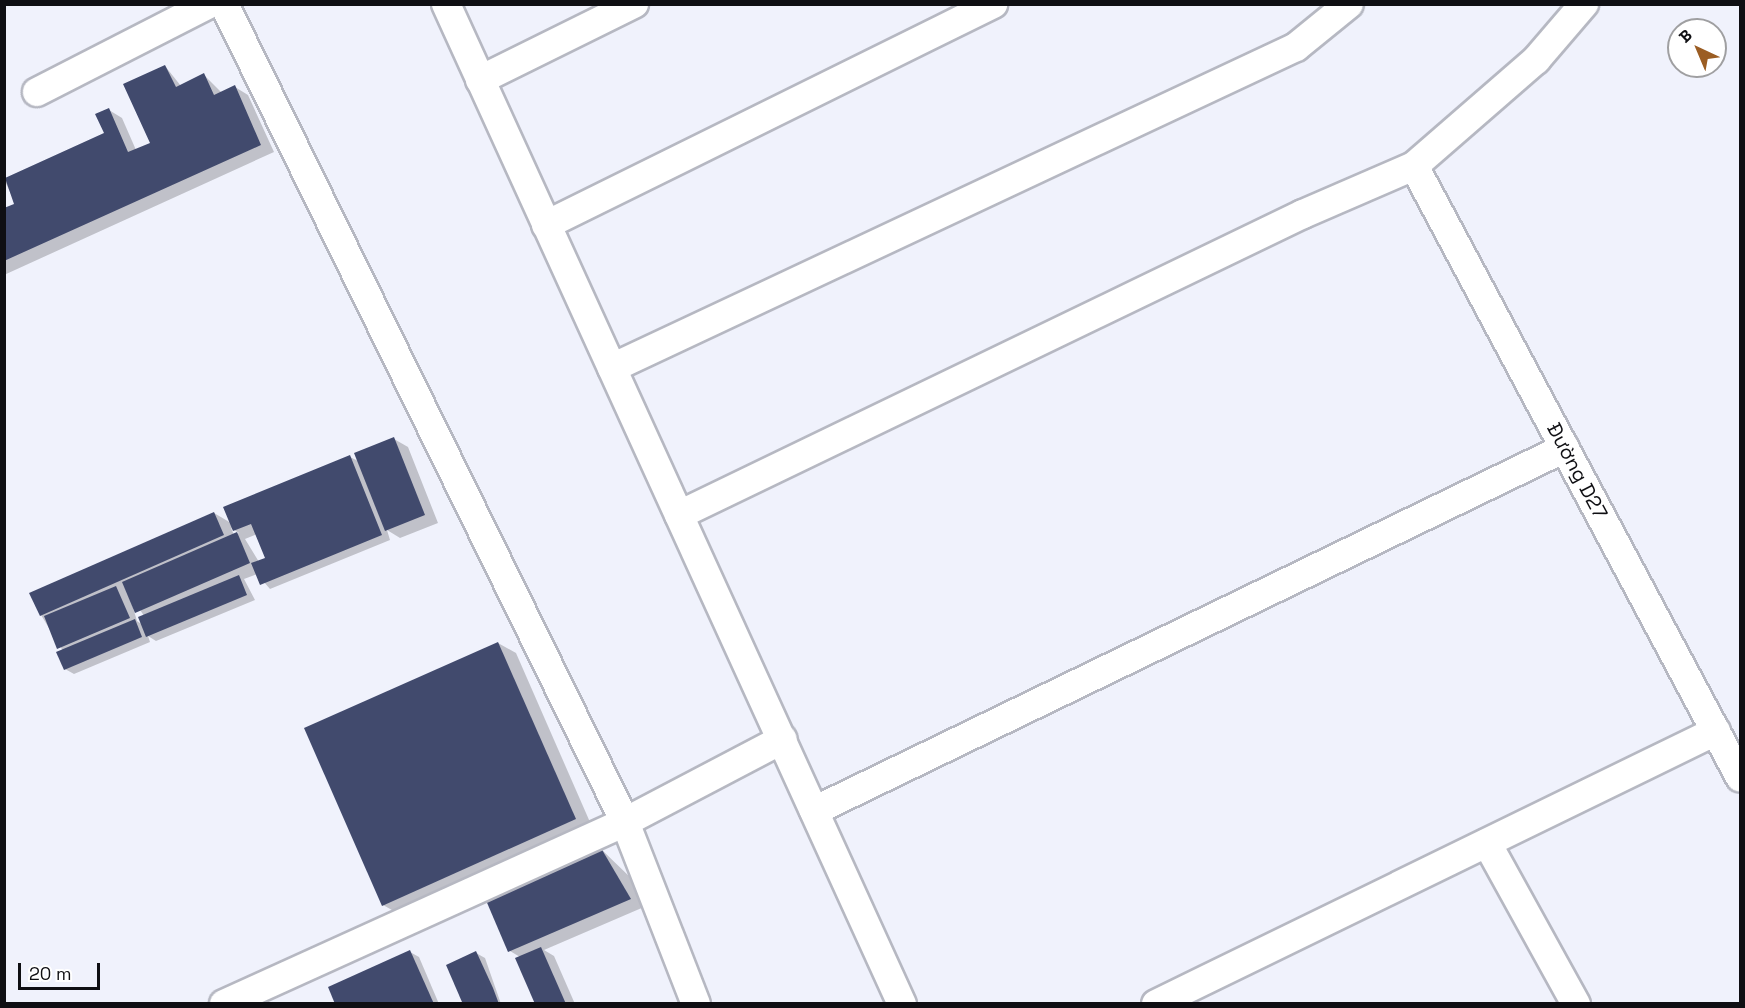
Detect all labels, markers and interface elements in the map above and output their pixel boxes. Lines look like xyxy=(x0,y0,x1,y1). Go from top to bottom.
north arrow xyxy=(1667,18,1727,78)
text: B xyxy=(1674,25,1697,47)
street label: Đường D27 xyxy=(1542,419,1612,523)
scale bar xyxy=(21,951,104,989)
text: 20 m xyxy=(29,962,72,985)

